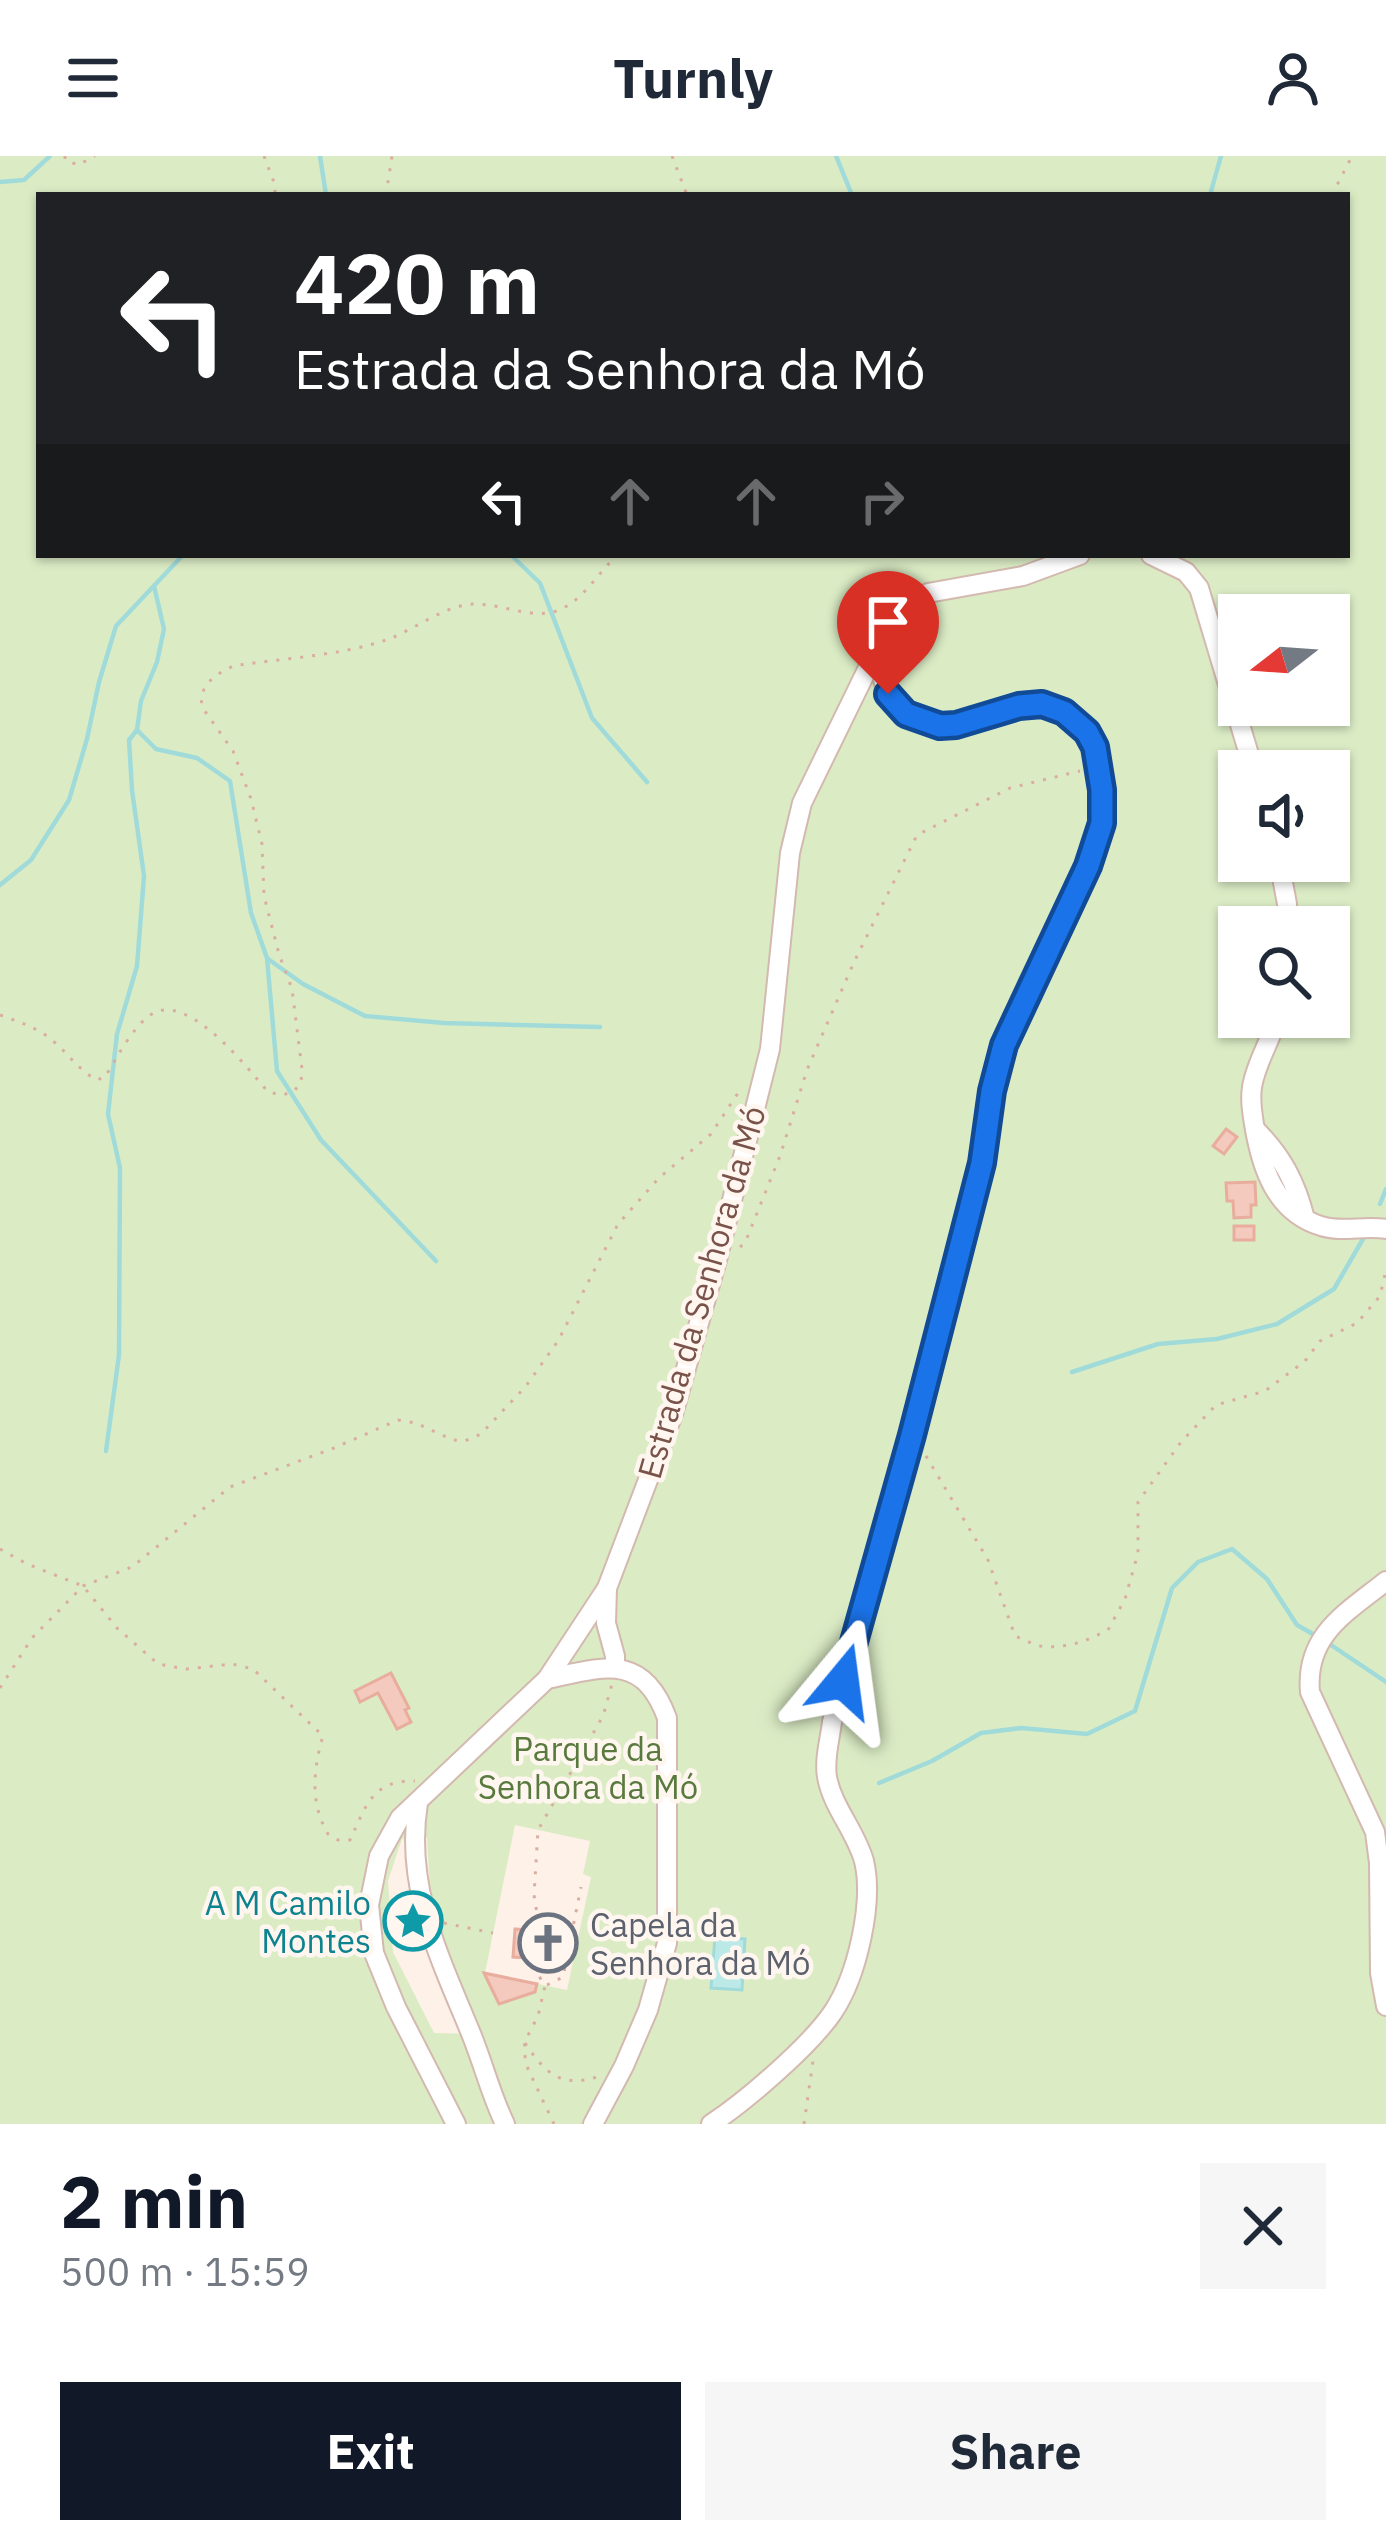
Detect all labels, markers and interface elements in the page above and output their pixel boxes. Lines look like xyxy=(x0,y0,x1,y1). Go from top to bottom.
text: Turnly xyxy=(613,43,773,113)
icon: menu xyxy=(60,45,126,111)
icon: person xyxy=(1260,45,1326,111)
text: 420 m xyxy=(294,228,540,337)
icon: left xyxy=(96,240,252,396)
text: Estrada da Senhora da Mó xyxy=(294,334,925,404)
icon: left xyxy=(471,468,537,534)
icon: ahead xyxy=(597,468,663,534)
icon: ahead xyxy=(723,468,789,534)
icon: right xyxy=(849,468,915,534)
pin xyxy=(837,571,939,694)
icon: arrive xyxy=(855,589,921,655)
north arrow xyxy=(1218,594,1350,726)
map controls xyxy=(1218,594,1350,1038)
button: sound xyxy=(1218,750,1350,882)
button: search xyxy=(1218,906,1350,1038)
street label: Estrada da Senhora da Mó xyxy=(627,1101,775,1483)
position arrow xyxy=(780,1618,906,1744)
park label: Parque da Senhora da Mó xyxy=(478,1727,698,1808)
place label: A M Camilo Montes xyxy=(205,1881,371,1962)
place icon: A M Camilo Montes xyxy=(382,1890,444,1952)
place label: Capela da Senhora da Mó xyxy=(590,1903,810,1984)
church icon: Capela da Senhora da Mó xyxy=(517,1912,579,1974)
text: 2 min xyxy=(60,2154,248,2248)
button: close xyxy=(1200,2163,1326,2289)
text: 500 m · 15:59 xyxy=(60,2246,310,2297)
button: Exit xyxy=(60,2382,681,2520)
button: Share xyxy=(705,2382,1326,2520)

